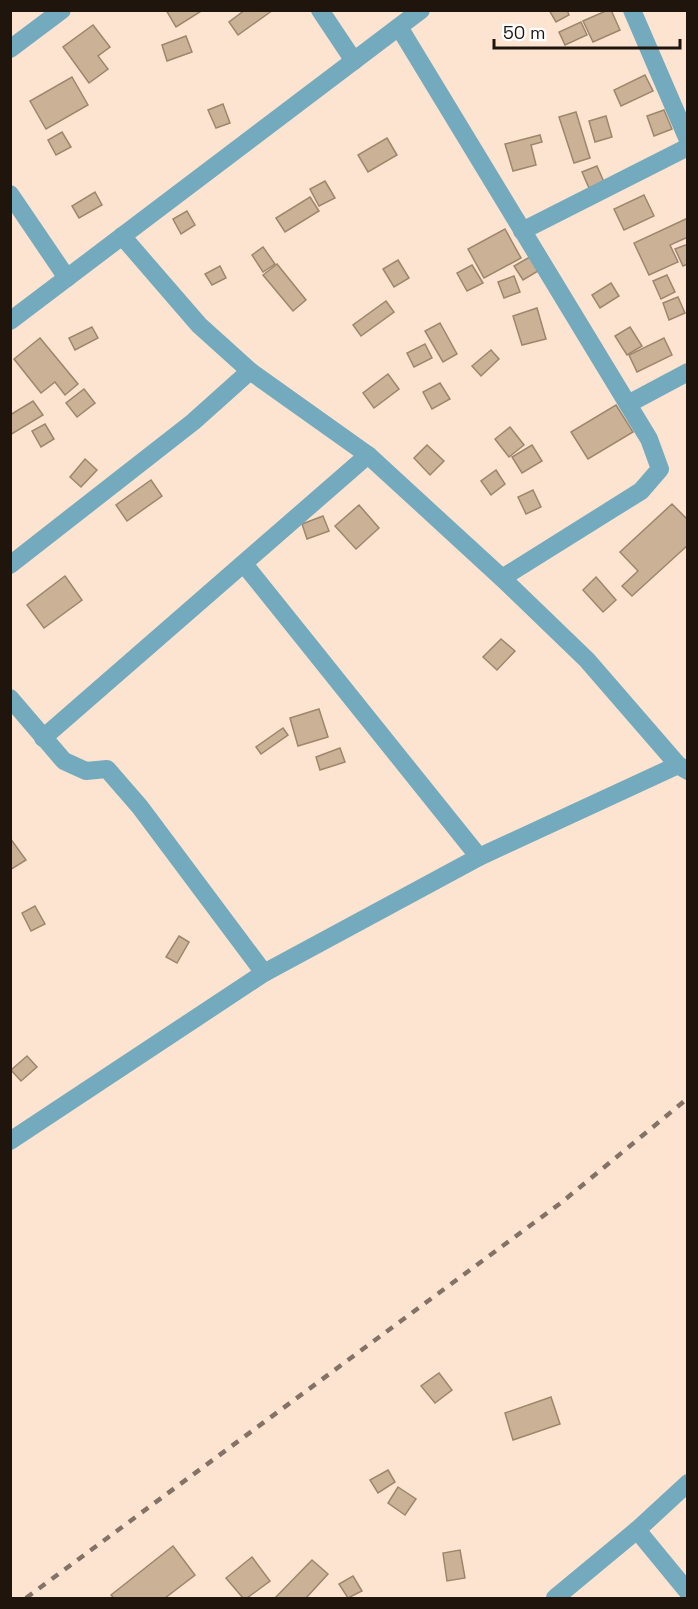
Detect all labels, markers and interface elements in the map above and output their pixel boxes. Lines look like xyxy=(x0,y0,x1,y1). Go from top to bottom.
scale bar xyxy=(494,12,680,50)
text: 50 m xyxy=(503,21,545,44)

